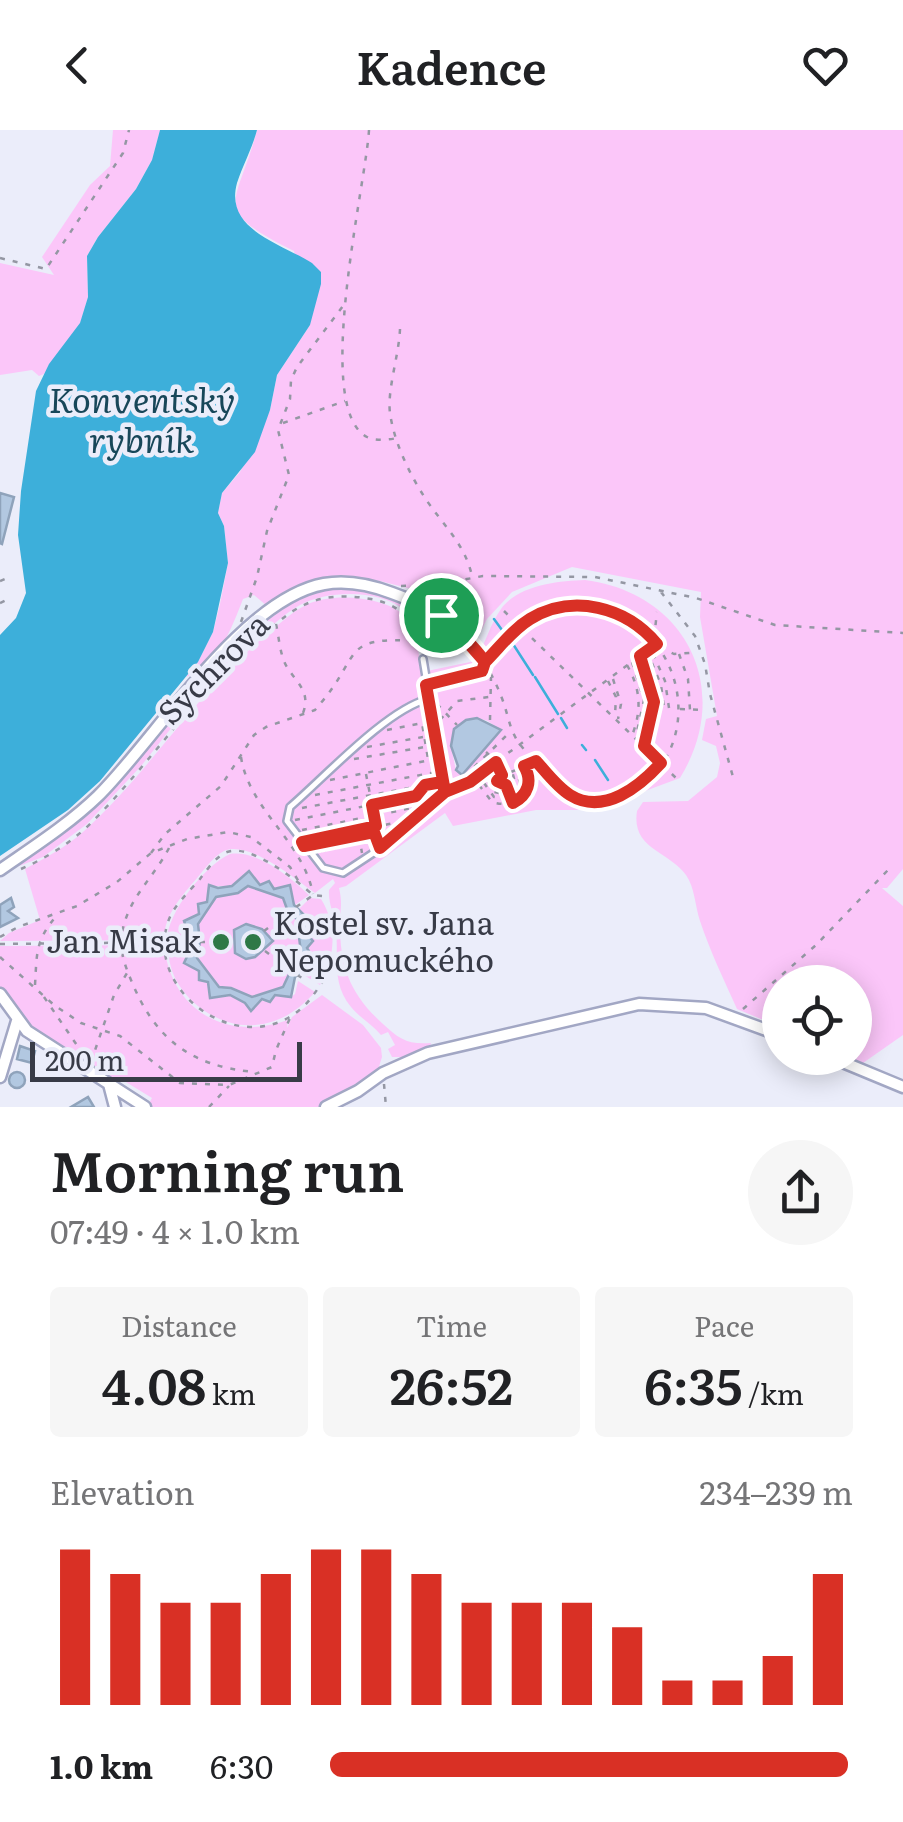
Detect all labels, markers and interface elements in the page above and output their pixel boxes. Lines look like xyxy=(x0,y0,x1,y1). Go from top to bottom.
text: Kadence xyxy=(356,32,547,99)
icon: back xyxy=(50,38,105,93)
icon: heart xyxy=(798,38,853,93)
water label: Konventský rybník xyxy=(49,372,235,464)
pin xyxy=(399,573,484,658)
icon: arrive xyxy=(414,588,469,643)
street label: Sychrova xyxy=(145,599,279,734)
place label: Kostel sv. Jana Nepomuckého xyxy=(273,897,495,982)
place label: Jan Misak xyxy=(46,915,201,963)
marker: Jan Misak xyxy=(210,931,232,953)
marker: Kostel sv. Jana Nepomuckého xyxy=(242,931,264,953)
map controls xyxy=(762,965,872,1075)
button: locate xyxy=(762,965,872,1075)
scale bar xyxy=(30,1037,302,1081)
text: 200 m xyxy=(45,1038,124,1080)
text: Morning run xyxy=(50,1127,405,1209)
button: share xyxy=(748,1140,853,1245)
text: 07:49 · 4 × 1.0 km xyxy=(50,1206,300,1254)
text: Distance xyxy=(121,1304,237,1346)
text: Time xyxy=(416,1304,487,1346)
text: Pace xyxy=(694,1304,754,1346)
text: 4.08 xyxy=(102,1346,206,1420)
text: 26:52 xyxy=(390,1346,513,1420)
text: 6:35 xyxy=(644,1346,742,1420)
text: km xyxy=(206,1372,256,1414)
text: /km xyxy=(742,1372,804,1414)
text: Elevation xyxy=(50,1467,195,1515)
text: 234–239 m xyxy=(699,1467,853,1515)
text: 1.0 km xyxy=(50,1741,153,1789)
text: 6:30 xyxy=(210,1741,273,1789)

